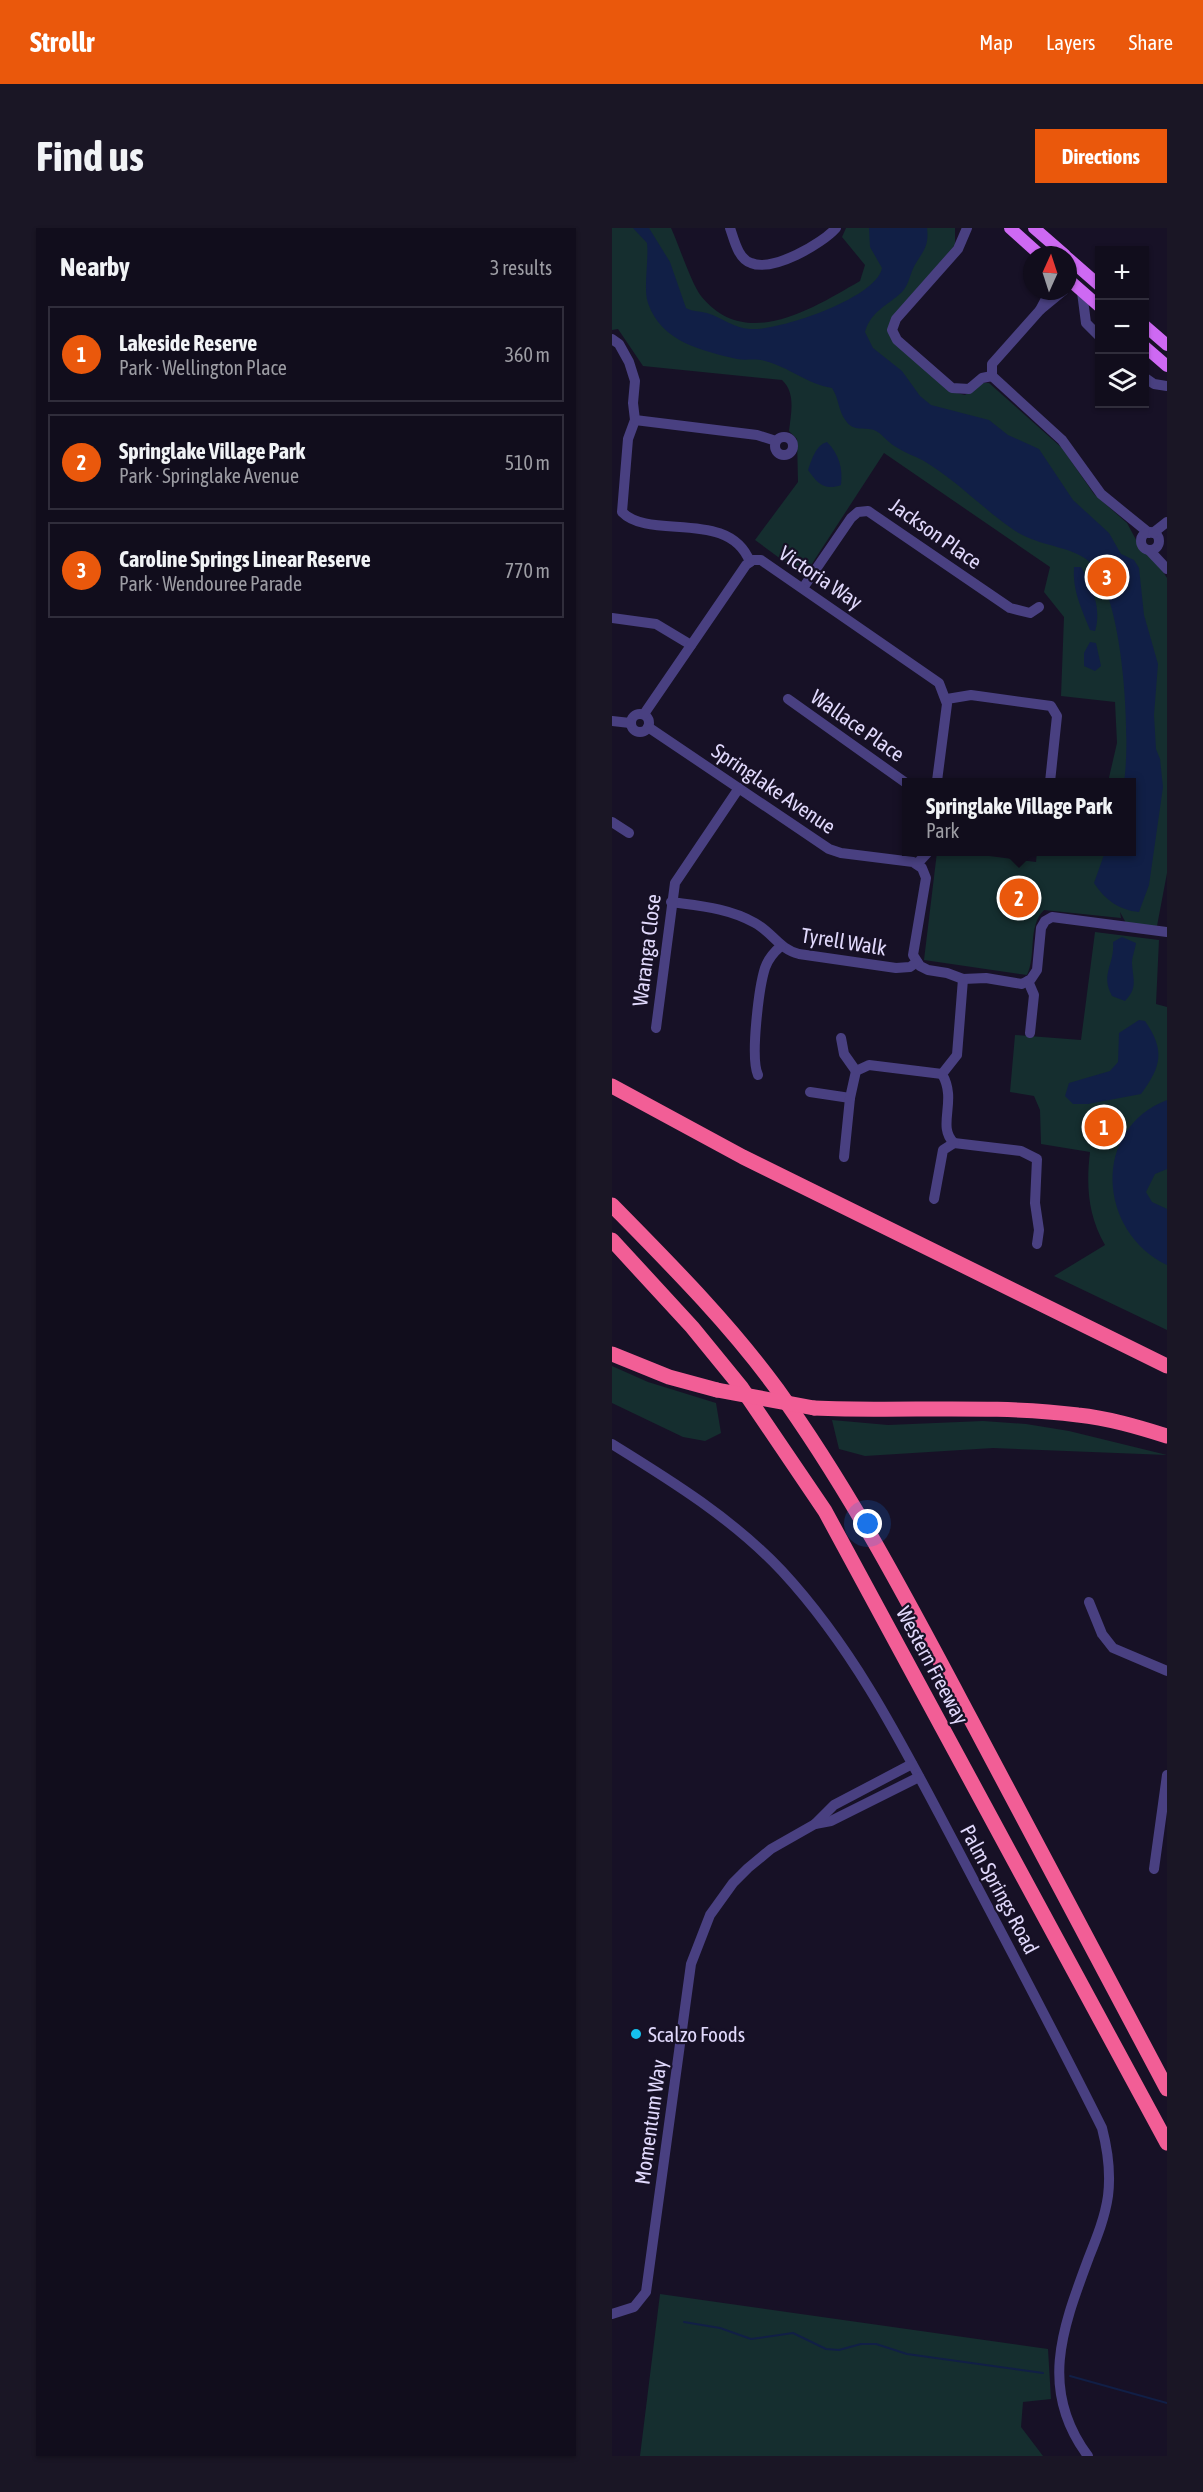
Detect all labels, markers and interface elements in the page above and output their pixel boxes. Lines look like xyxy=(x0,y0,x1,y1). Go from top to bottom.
text: Strollr xyxy=(30,26,94,58)
text: Map xyxy=(979,30,1013,54)
text: Layers xyxy=(1046,30,1096,54)
text: Share xyxy=(1129,30,1173,54)
button: Directions xyxy=(1035,129,1167,183)
text: Find us xyxy=(36,132,144,180)
north arrow xyxy=(1023,246,1077,300)
map controls xyxy=(1095,246,1149,408)
button: + xyxy=(1095,246,1149,300)
text: Nearby xyxy=(60,252,130,282)
text: 3 results xyxy=(490,256,552,279)
button: − xyxy=(1095,300,1149,354)
text: Lakeside Reserve xyxy=(119,330,257,356)
text: 1 xyxy=(77,343,86,366)
text: 360 m xyxy=(505,343,550,366)
button: layers xyxy=(1095,354,1149,408)
text: Park · Wellington Place xyxy=(119,356,287,379)
text: Springlake Village Park xyxy=(119,438,305,464)
text: 2 xyxy=(77,451,86,474)
text: 510 m xyxy=(505,451,550,474)
text: Park · Springlake Avenue xyxy=(119,464,299,487)
street label: Jackson Place xyxy=(885,493,987,573)
street label: Victoria Way xyxy=(775,540,867,614)
text: Caroline Springs Linear Reserve xyxy=(119,546,371,572)
pin: 3 xyxy=(1088,554,1126,600)
text: 3 xyxy=(77,559,86,582)
text: 770 m xyxy=(505,559,550,582)
text: Park · Wendouree Parade xyxy=(119,572,302,595)
street label: Wallace Place xyxy=(807,684,909,766)
street label: Springlake Avenue xyxy=(708,738,840,838)
popup xyxy=(902,778,1136,856)
text: Springlake Village Park xyxy=(926,793,1112,819)
text: Park xyxy=(926,819,959,842)
pin: 2 xyxy=(1000,876,1038,920)
street label: Waranga Close xyxy=(627,892,665,1008)
street label: Tyrell Walk xyxy=(800,922,888,960)
pin: 1 xyxy=(1084,1104,1124,1150)
your location xyxy=(853,1509,882,1538)
street label: Western Freeway xyxy=(892,1602,974,1728)
street label: Palm Springs Road xyxy=(956,1820,1044,1958)
place label: Scalzo Foods xyxy=(648,2022,745,2046)
marker: Scalzo Foods xyxy=(629,2027,643,2041)
street label: Momentum Way xyxy=(629,2058,671,2186)

